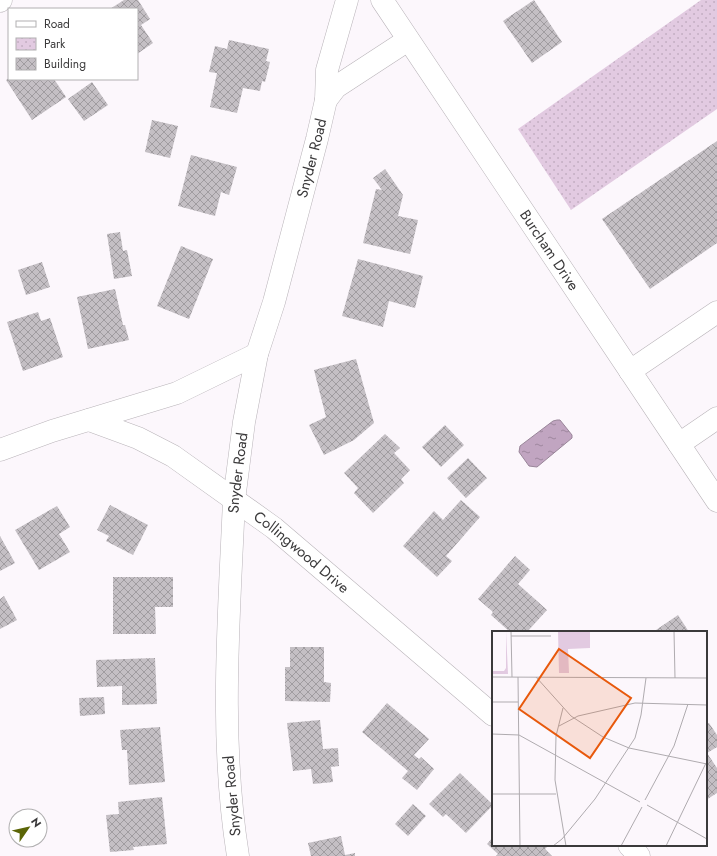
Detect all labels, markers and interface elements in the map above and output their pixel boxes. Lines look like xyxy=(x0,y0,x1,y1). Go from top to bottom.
legend xyxy=(8,8,138,80)
text: Road xyxy=(44,15,70,33)
text: Park xyxy=(44,35,66,53)
text: Building xyxy=(44,55,86,73)
street label: Snyder Road xyxy=(291,116,332,200)
street label: Burcham Drive xyxy=(514,205,584,295)
street label: Snyder Road xyxy=(222,431,254,514)
street label: Collingwood Drive xyxy=(249,506,354,599)
inset map xyxy=(492,631,707,846)
street label: Snyder Road xyxy=(218,755,246,837)
north arrow xyxy=(8,808,48,848)
text: N xyxy=(27,814,45,831)

